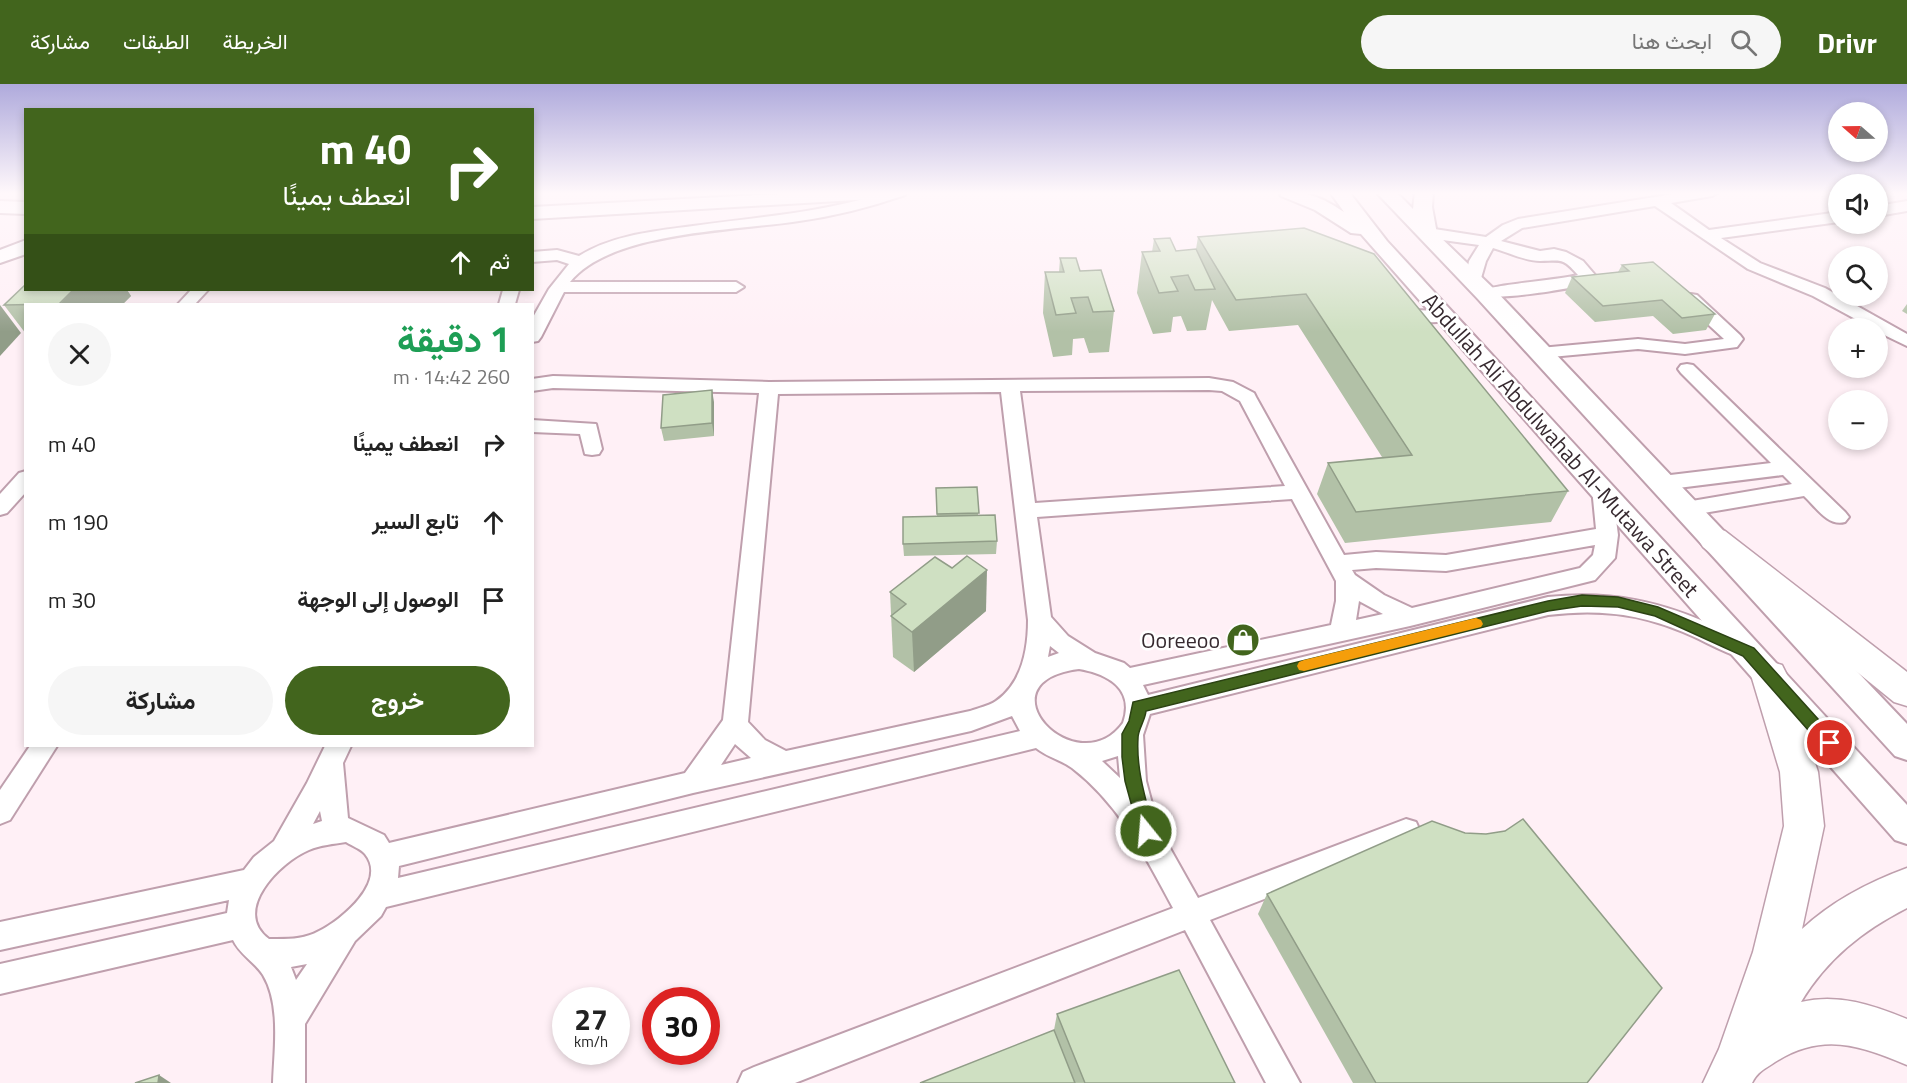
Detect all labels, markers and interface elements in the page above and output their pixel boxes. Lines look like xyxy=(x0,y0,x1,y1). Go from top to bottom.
search box xyxy=(1361,15,1781,69)
text: Drivr xyxy=(1817,21,1877,64)
text: ابحث هنا xyxy=(1632,24,1712,58)
text: مشاركة xyxy=(30,25,90,57)
text: الطبقات xyxy=(123,25,190,57)
text: الخريطة xyxy=(223,25,288,57)
icon: search xyxy=(1727,26,1760,59)
north arrow xyxy=(1828,102,1888,162)
map controls xyxy=(1828,102,1888,450)
text: 40 m xyxy=(319,116,411,180)
icon: right xyxy=(432,132,510,210)
text: انعطف يمينًا xyxy=(282,174,411,215)
button: sound xyxy=(1828,174,1888,234)
text: ثم xyxy=(489,244,510,278)
icon: ahead xyxy=(444,246,477,279)
button: search xyxy=(1828,246,1888,306)
street label: Abdullah Ali Abdulwahab Al-Mutawa Street xyxy=(1415,285,1708,605)
text: 1 دقيقة xyxy=(397,311,510,366)
button: + xyxy=(1828,318,1888,378)
button: close xyxy=(48,323,111,386)
text: 260 m · 14:42 xyxy=(393,361,510,392)
button: − xyxy=(1828,390,1888,450)
text: انعطف يمينًا xyxy=(353,426,459,460)
text: 40 m xyxy=(48,427,96,461)
icon: right xyxy=(477,428,510,461)
text: تابع السير xyxy=(372,504,459,538)
text: 190 m xyxy=(48,505,108,539)
icon: ahead xyxy=(477,506,510,539)
text: الوصول إلى الوجهة xyxy=(297,582,459,616)
text: 30 m xyxy=(48,583,96,617)
icon: arrive xyxy=(477,584,510,617)
shop icon: Ooreeoo xyxy=(1225,622,1261,658)
place label: Ooreeoo xyxy=(1141,623,1220,657)
button: مشاركة xyxy=(48,666,273,735)
button: خروج xyxy=(285,666,510,735)
pin xyxy=(1804,717,1855,768)
icon: arrive xyxy=(1813,726,1846,759)
position arrow xyxy=(1114,799,1178,863)
speed limit sign: 30 xyxy=(642,987,720,1065)
text: 27 xyxy=(574,996,608,1042)
text: km/h xyxy=(574,1030,608,1053)

